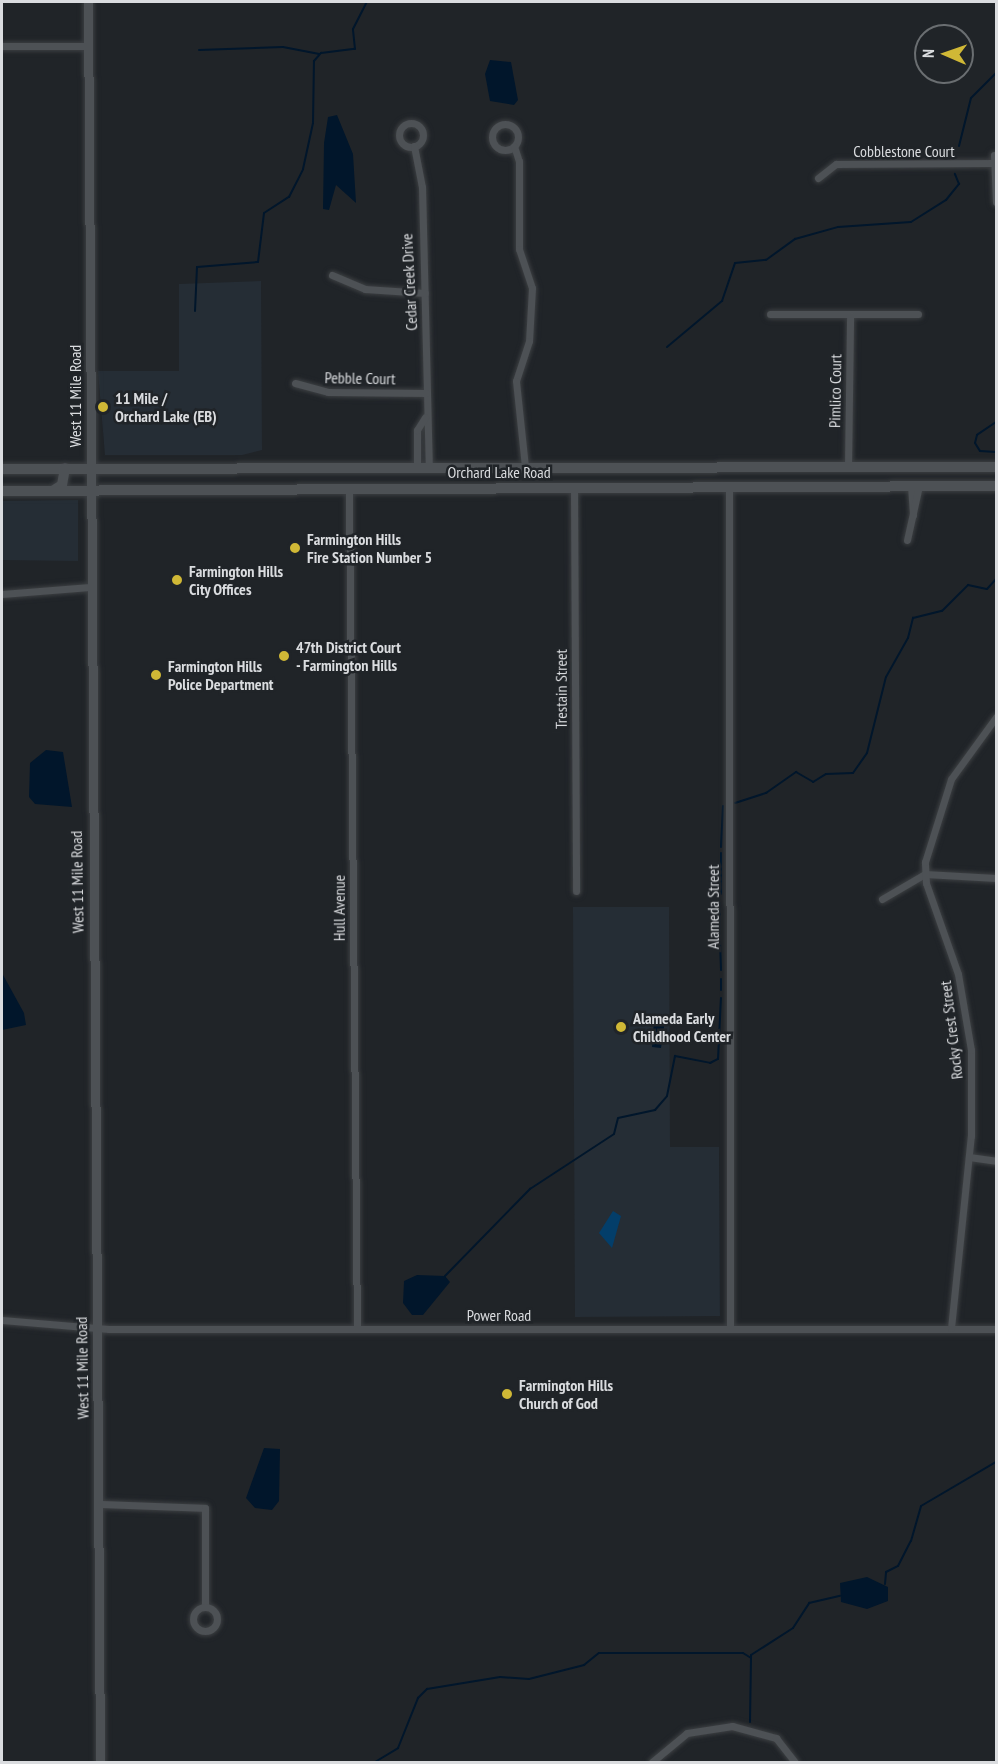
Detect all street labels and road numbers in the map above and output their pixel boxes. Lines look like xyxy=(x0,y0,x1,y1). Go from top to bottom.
street label: Cobblestone Court xyxy=(853,141,955,161)
street label: Cedar Creek Drive xyxy=(397,233,421,331)
street label: West 11 Mile Road xyxy=(65,345,85,447)
street label: Pimlico Court xyxy=(825,354,845,428)
street label: Pebble Court xyxy=(324,368,396,388)
street label: Orchard Lake Road xyxy=(447,462,551,482)
street label: Trestain Street xyxy=(551,649,571,729)
street label: West 11 Mile Road xyxy=(67,831,87,933)
street label: Alameda Street xyxy=(703,865,723,949)
street label: Hull Avenue xyxy=(329,875,349,941)
street label: Rocky Crest Street xyxy=(935,979,967,1081)
street label: Power Road xyxy=(467,1305,531,1325)
street label: West 11 Mile Road xyxy=(72,1317,92,1419)

